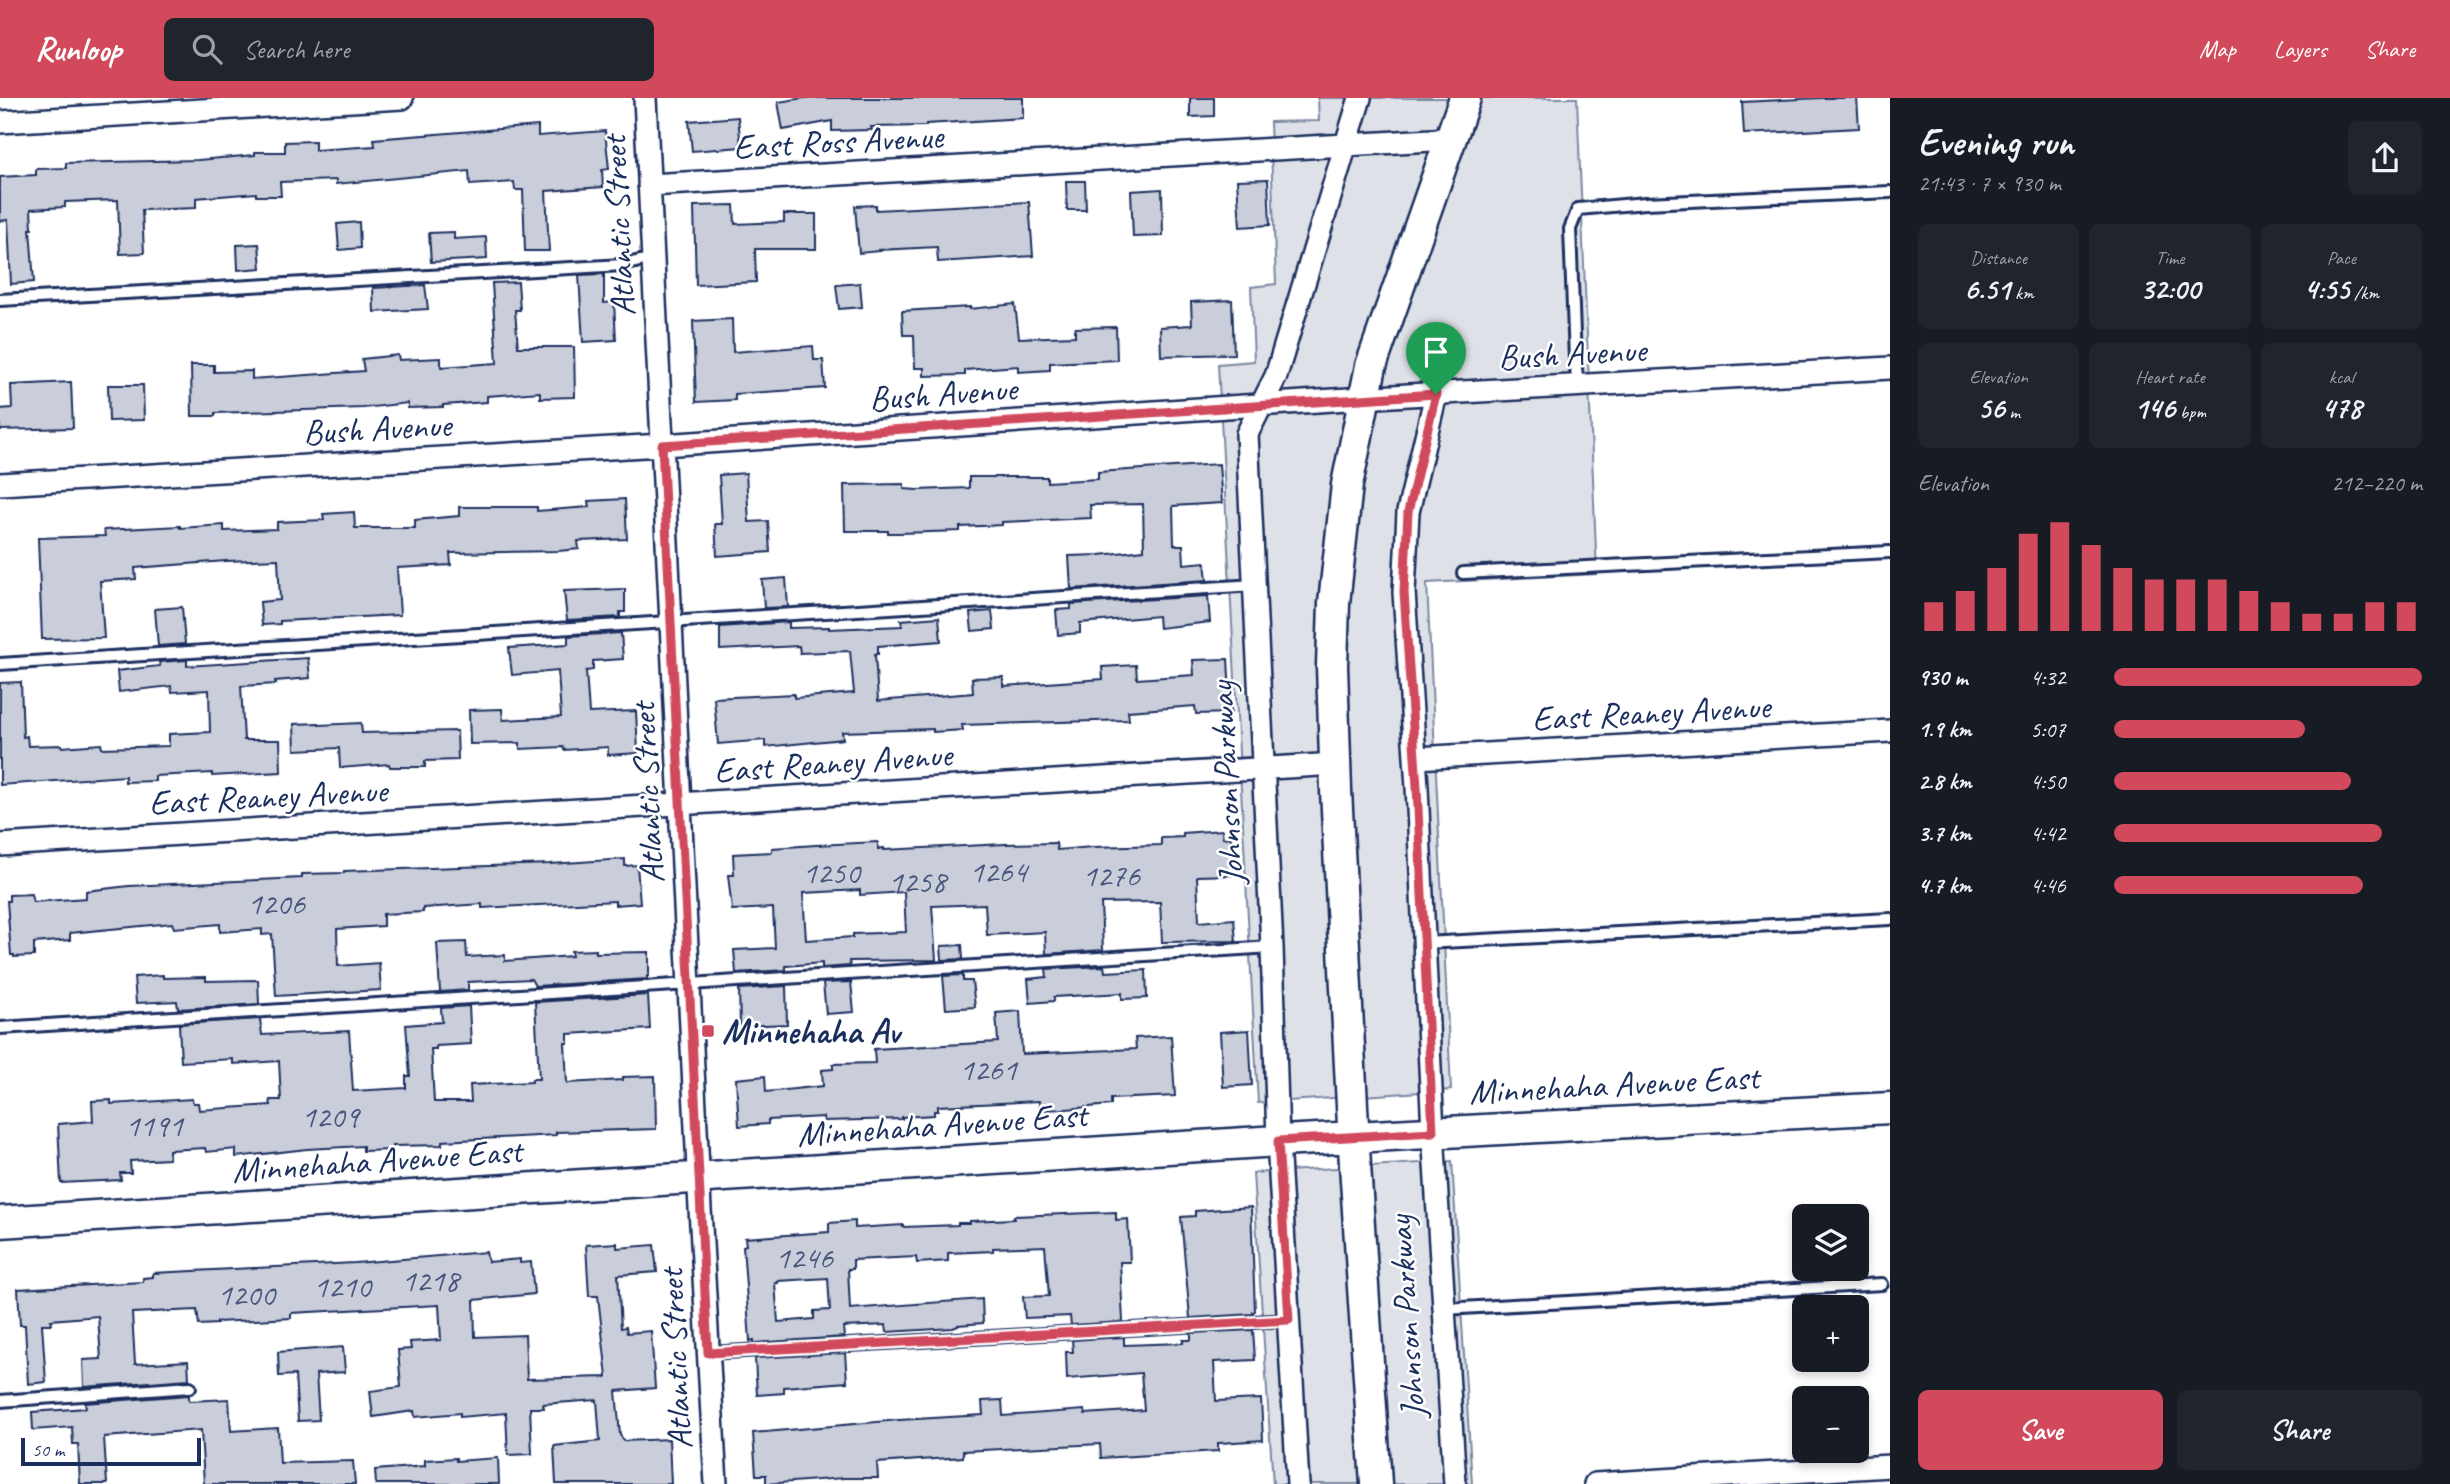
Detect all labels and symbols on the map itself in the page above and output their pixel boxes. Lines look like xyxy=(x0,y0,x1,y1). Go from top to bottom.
street label: East Ross Avenue xyxy=(732,113,946,169)
street label: Atlantic Street xyxy=(591,131,646,317)
pin xyxy=(1406,322,1466,394)
street label: Bush Avenue xyxy=(1497,327,1650,380)
street label: Bush Avenue xyxy=(868,366,1021,421)
street label: Bush Avenue xyxy=(302,402,455,455)
street label: Johnson Parkway xyxy=(1199,678,1254,888)
street label: East Reaney Avenue xyxy=(1531,684,1774,741)
street label: Atlantic Street xyxy=(620,698,675,884)
street label: East Reaney Avenue xyxy=(713,732,956,793)
street label: East Reaney Avenue xyxy=(148,768,391,825)
house number: 1264 xyxy=(969,851,1030,892)
house number: 1250 xyxy=(802,852,862,893)
house number: 1276 xyxy=(1082,855,1141,896)
house number: 1258 xyxy=(888,861,948,902)
house number: 1206 xyxy=(247,883,306,924)
place label: Minnehaha Av xyxy=(722,1009,903,1054)
marker: Minnehaha Av xyxy=(700,1023,716,1039)
house number: 1261 xyxy=(959,1049,1018,1090)
street label: Minnehaha Avenue East xyxy=(1468,1054,1764,1115)
street label: Minnehaha Avenue East xyxy=(796,1092,1092,1157)
house number: 1209 xyxy=(301,1096,361,1137)
house number: 1191 xyxy=(125,1105,184,1146)
street label: Minnehaha Avenue East xyxy=(231,1128,527,1193)
street label: Johnson Parkway xyxy=(1377,1212,1436,1422)
house number: 1246 xyxy=(775,1237,834,1278)
house number: 1218 xyxy=(401,1260,461,1301)
street label: Atlantic Street xyxy=(648,1264,703,1450)
house number: 1210 xyxy=(313,1266,373,1307)
house number: 1200 xyxy=(217,1274,277,1315)
scale bar xyxy=(21,1435,201,1467)

